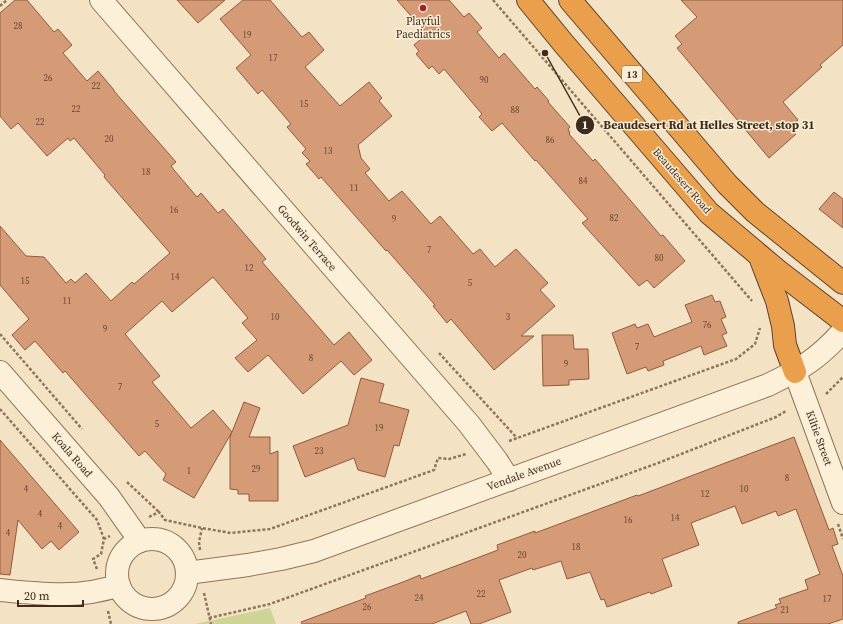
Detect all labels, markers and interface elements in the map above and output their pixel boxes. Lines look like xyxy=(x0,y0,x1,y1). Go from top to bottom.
marker: Playful Paediatrics xyxy=(418,3,428,13)
place label: Playful Paediatrics xyxy=(396,14,450,42)
house number: 28 xyxy=(13,20,23,32)
house number: 19 xyxy=(242,29,252,41)
house number: 17 xyxy=(268,52,278,64)
road number: 13 xyxy=(622,66,642,82)
house number: 26 xyxy=(43,72,53,84)
house number: 90 xyxy=(479,74,489,86)
house number: 22 xyxy=(91,80,101,92)
house number: 15 xyxy=(299,98,309,110)
house number: 22 xyxy=(71,103,81,115)
house number: 88 xyxy=(510,104,520,116)
callout: Beaudesert Rd at Helles Street, stop 31 xyxy=(575,113,823,137)
house number: 22 xyxy=(35,116,45,128)
text: 1 xyxy=(582,117,588,133)
text: Beaudesert Rd at Helles Street, stop 31 xyxy=(603,117,815,133)
house number: 20 xyxy=(104,133,114,145)
house number: 86 xyxy=(545,134,555,146)
house number: 13 xyxy=(323,145,333,157)
street label: Beaudesert Road xyxy=(649,145,715,218)
house number: 18 xyxy=(141,166,151,178)
house number: 84 xyxy=(578,175,588,187)
house number: 11 xyxy=(349,182,359,194)
street label: Goodwin Terrace xyxy=(274,202,340,275)
house number: 16 xyxy=(169,204,179,216)
house number: 82 xyxy=(609,212,619,224)
house number: 9 xyxy=(392,213,397,225)
house number: 7 xyxy=(427,244,432,256)
house number: 80 xyxy=(654,252,664,264)
house number: 12 xyxy=(244,262,254,274)
house number: 14 xyxy=(170,271,180,283)
house number: 15 xyxy=(20,275,30,287)
house number: 5 xyxy=(468,277,473,289)
house number: 11 xyxy=(62,295,72,307)
house number: 10 xyxy=(270,311,280,323)
house number: 3 xyxy=(506,311,511,323)
house number: 76 xyxy=(702,319,712,331)
house number: 9 xyxy=(103,323,108,335)
house number: 7 xyxy=(635,341,640,353)
house number: 8 xyxy=(309,352,314,364)
house number: 9 xyxy=(564,358,569,370)
house number: 7 xyxy=(118,381,123,393)
street label: Kiltie Street xyxy=(802,408,836,468)
house number: 5 xyxy=(155,418,160,430)
house number: 19 xyxy=(374,422,384,434)
street label: Koala Road xyxy=(48,429,96,481)
house number: 23 xyxy=(314,445,324,457)
street label: Vendale Avenue xyxy=(485,453,564,494)
house number: 29 xyxy=(251,463,261,475)
house number: 1 xyxy=(187,465,191,477)
house number: 8 xyxy=(785,472,790,484)
house number: 4 xyxy=(24,483,29,495)
house number: 10 xyxy=(739,483,749,495)
house number: 12 xyxy=(700,488,710,500)
house number: 4 xyxy=(38,508,43,520)
house number: 14 xyxy=(670,512,680,524)
house number: 16 xyxy=(623,514,633,526)
house number: 4 xyxy=(58,520,63,532)
house number: 4 xyxy=(6,527,11,539)
house number: 18 xyxy=(571,541,581,553)
house number: 20 xyxy=(517,549,527,561)
scale bar xyxy=(18,582,83,608)
text: 20 m xyxy=(24,588,50,604)
house number: 22 xyxy=(476,588,486,600)
house number: 24 xyxy=(414,592,424,604)
house number: 17 xyxy=(822,593,832,605)
house number: 26 xyxy=(362,601,372,613)
house number: 21 xyxy=(780,604,790,616)

